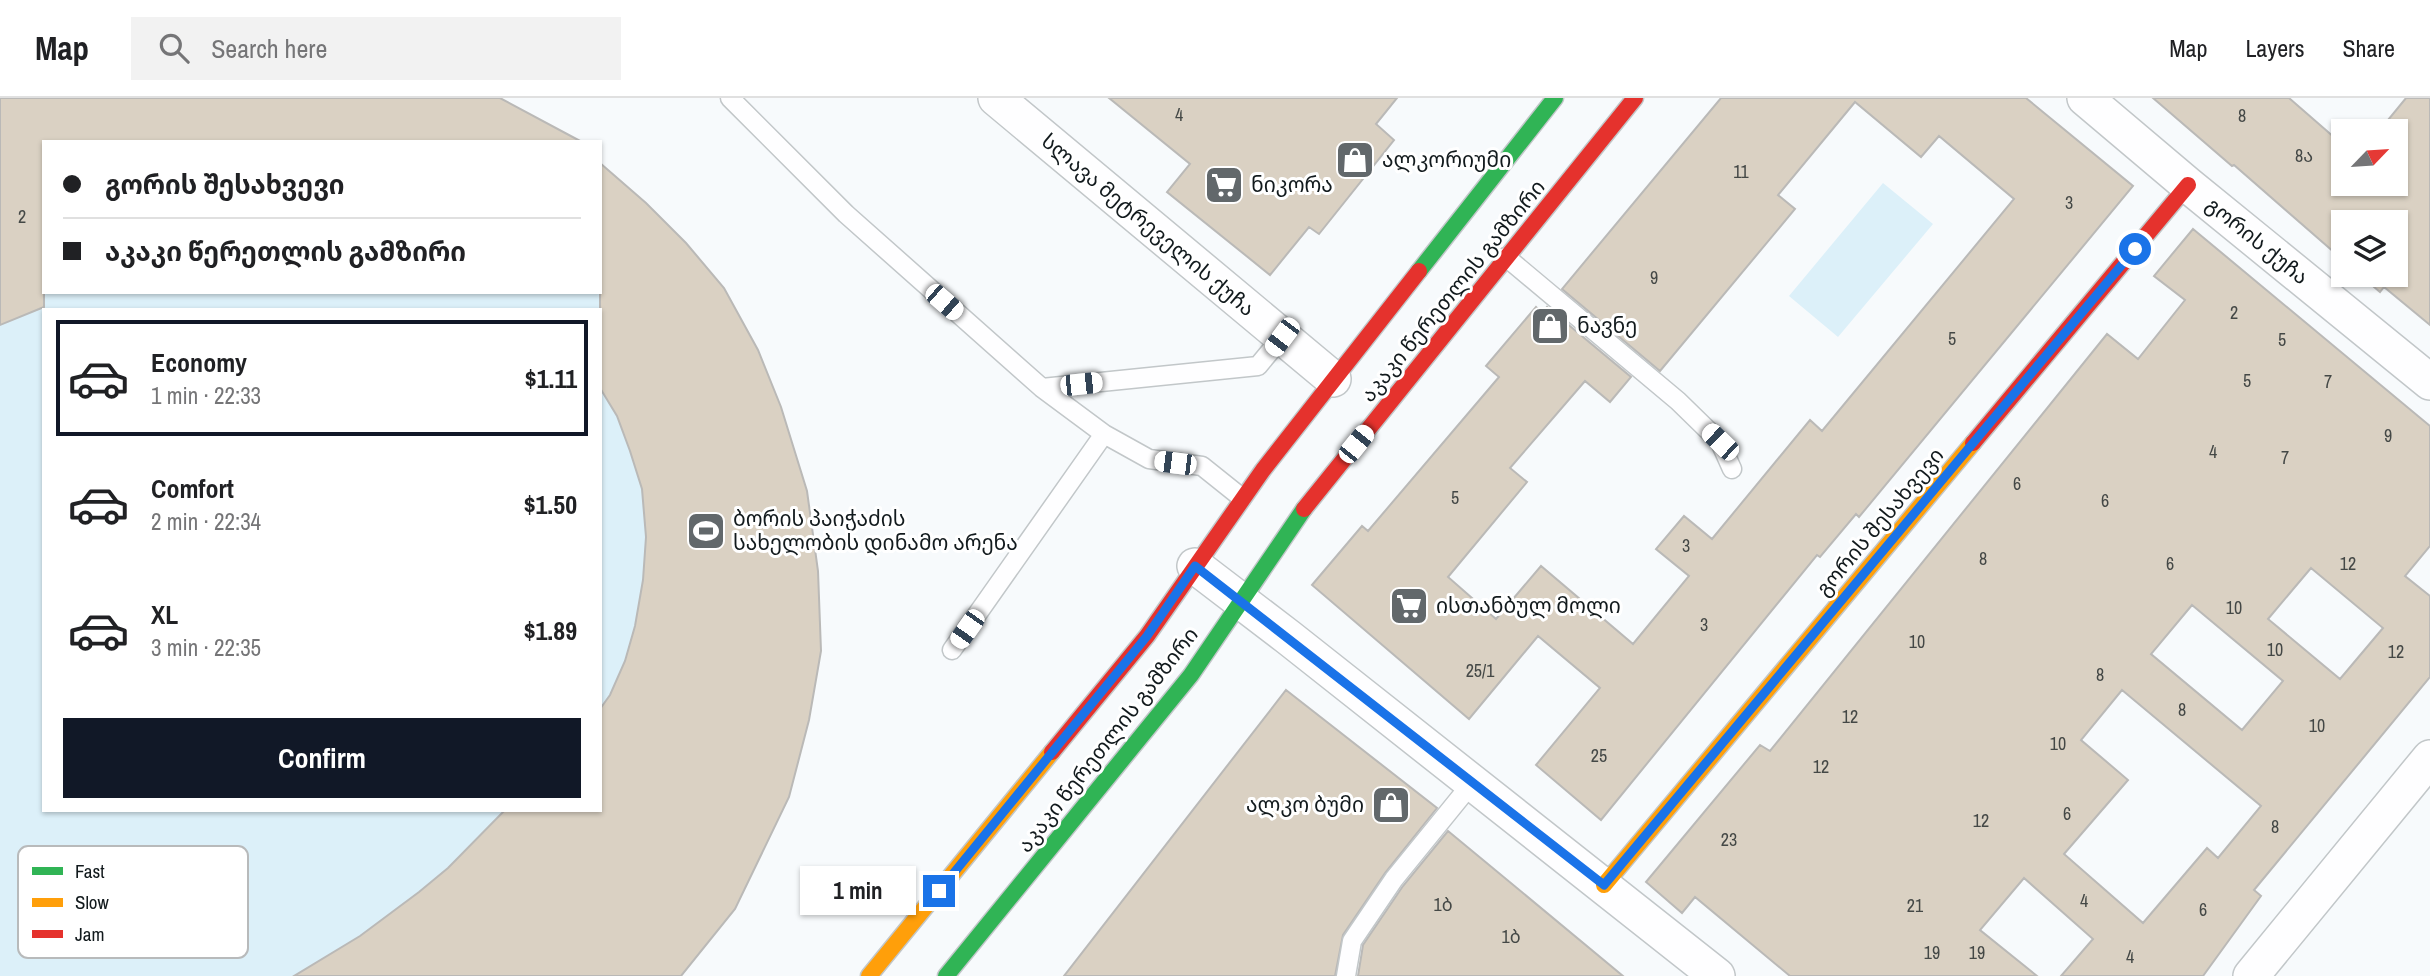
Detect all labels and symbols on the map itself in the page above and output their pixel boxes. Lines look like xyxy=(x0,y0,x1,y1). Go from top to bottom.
house number: 4 xyxy=(1175,102,1183,127)
house number: 8 xyxy=(2238,103,2246,128)
north arrow xyxy=(2331,119,2408,196)
street label: სლავა მეტრეველის ქუჩა xyxy=(1035,127,1261,323)
shop icon: ალკორიუმი xyxy=(1334,139,1376,181)
house number: 8ა xyxy=(2295,143,2313,168)
place label: ალკორიუმი xyxy=(1382,145,1511,174)
house number: 11 xyxy=(1733,159,1749,184)
supermarket icon: ნიკორა xyxy=(1203,164,1245,206)
place label: ნიკორა xyxy=(1251,170,1333,199)
street label: აკაკი წერეთლის გამზირი xyxy=(1354,173,1552,408)
house number: 3 xyxy=(2065,190,2073,215)
street label: გორის ქუჩა xyxy=(2200,190,2315,291)
house number: 2 xyxy=(18,204,26,229)
route start xyxy=(2119,233,2151,265)
house number: 9 xyxy=(1650,265,1658,290)
car xyxy=(922,280,967,324)
house number: 2 xyxy=(2230,300,2238,325)
shop icon: ნავნე xyxy=(1529,305,1571,347)
place label: ნავნე xyxy=(1577,311,1637,340)
car xyxy=(1261,314,1304,360)
house number: 5 xyxy=(1948,326,1956,351)
house number: 5 xyxy=(2278,327,2286,352)
house number: 5 xyxy=(2243,368,2251,393)
house number: 7 xyxy=(2324,369,2332,394)
car xyxy=(1060,371,1103,397)
car xyxy=(1698,420,1743,464)
car xyxy=(1335,421,1378,467)
house number: 9 xyxy=(2384,423,2392,448)
house number: 4 xyxy=(2209,439,2217,464)
street label: გორის შესახვევი xyxy=(1809,441,1950,602)
house number: 7 xyxy=(2281,445,2289,470)
car xyxy=(1153,450,1198,476)
house number: 6 xyxy=(2013,471,2021,496)
house number: 5 xyxy=(1451,485,1459,510)
house number: 6 xyxy=(2101,488,2109,513)
place label: ბორის პაიჭაძის სახელობის დინამო არენა xyxy=(733,504,1018,557)
sports icon: ბორის პაიჭაძის სახელობის დინამო არენა xyxy=(685,510,727,552)
house number: 3 xyxy=(1682,533,1690,558)
house number: 8 xyxy=(1979,546,1987,571)
house number: 6 xyxy=(2166,551,2174,576)
house number: 12 xyxy=(2340,551,2356,576)
supermarket icon: ისთანბულ მოლი xyxy=(1388,585,1430,627)
place label: ისთანბულ მოლი xyxy=(1436,591,1621,620)
house number: 10 xyxy=(2226,595,2242,620)
car xyxy=(947,606,988,652)
house number: 3 xyxy=(1700,612,1708,637)
street label: აკაკი წერეთლის გამზირი xyxy=(1010,621,1205,858)
house number: 10 xyxy=(1909,629,1925,654)
house number: 10 xyxy=(2267,637,2283,662)
house number: 12 xyxy=(2388,639,2404,664)
house number: 25/1 xyxy=(1466,658,1495,683)
house number: 8 xyxy=(2096,662,2104,687)
house number: 8 xyxy=(2178,697,2186,722)
house number: 12 xyxy=(1842,704,1858,729)
house number: 10 xyxy=(2309,713,2325,738)
house number: 10 xyxy=(2050,731,2066,756)
house number: 25 xyxy=(1591,743,1607,768)
house number: 12 xyxy=(1813,754,1829,779)
shop icon: ალკო ბუმი xyxy=(1370,784,1412,826)
place label: ალკო ბუმი xyxy=(1246,790,1364,819)
house number: 6 xyxy=(2063,801,2071,826)
house number: 12 xyxy=(1973,808,1989,833)
house number: 8 xyxy=(2271,814,2279,839)
house number: 23 xyxy=(1721,827,1737,852)
legend xyxy=(18,846,248,958)
text: Fast xyxy=(75,858,105,884)
callout: 1 min xyxy=(799,866,914,916)
route end xyxy=(923,875,955,907)
house number: 4 xyxy=(2080,888,2088,913)
text: Slow xyxy=(75,889,110,915)
house number: 1ბ xyxy=(1433,892,1453,917)
house number: 21 xyxy=(1907,893,1924,918)
house number: 6 xyxy=(2199,897,2207,922)
text: Jam xyxy=(75,921,104,947)
house number: 1ბ xyxy=(1501,924,1521,949)
house number: 19 xyxy=(1924,940,1940,965)
house number: 19 xyxy=(1969,940,1985,965)
house number: 4 xyxy=(2126,944,2134,969)

